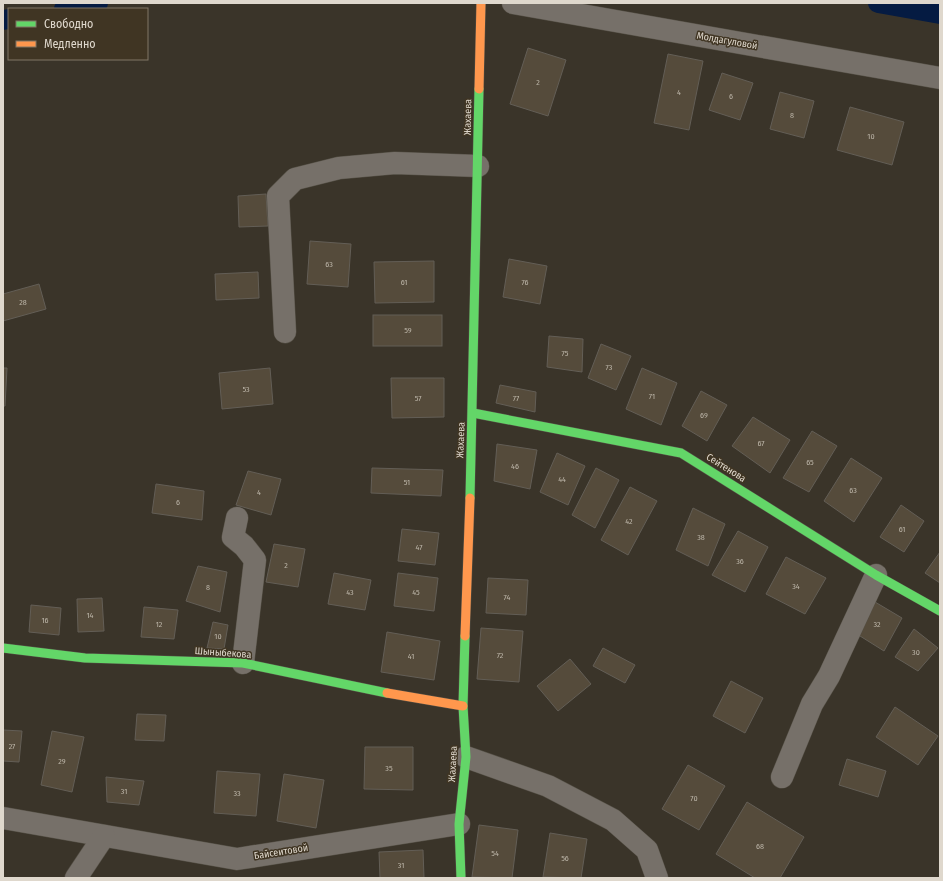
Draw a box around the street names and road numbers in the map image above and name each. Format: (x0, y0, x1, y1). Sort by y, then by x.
street label: Молдагуловой (696, 30, 758, 52)
street label: Жахаева (462, 99, 474, 135)
street label: Жахаева (454, 422, 468, 458)
street label: Сейтенова (704, 451, 748, 485)
street label: Шыныбекова (194, 645, 252, 661)
street label: Жахаева (446, 746, 460, 782)
street label: Байсеитовой (253, 842, 309, 862)

